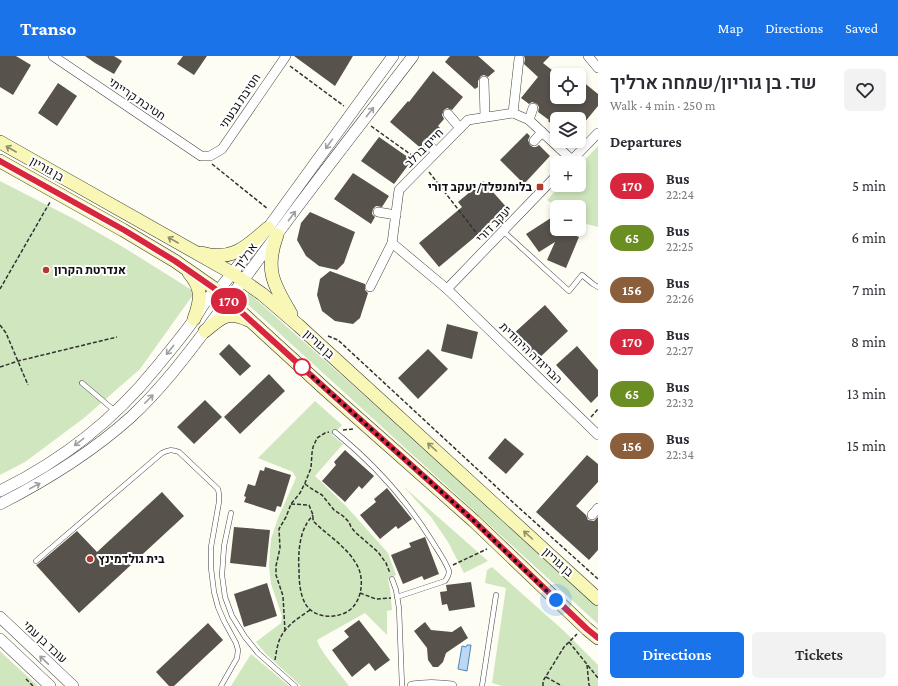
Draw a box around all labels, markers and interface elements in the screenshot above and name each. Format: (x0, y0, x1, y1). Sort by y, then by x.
text: Transo (20, 18, 76, 39)
text: Map (718, 20, 743, 36)
text: Directions (765, 20, 823, 36)
text: Saved (845, 20, 878, 36)
map controls (550, 68, 586, 236)
button: locate (550, 68, 586, 104)
button: heart (844, 69, 886, 111)
street label: חטיבת גבעתי (216, 71, 264, 131)
text: שד. בן גוריון/שמחה ארליך (610, 72, 817, 93)
street label: חטיבת קרייתי (106, 75, 168, 123)
text: Walk · 4 min · 250 m (610, 98, 715, 113)
one-way arrow (365, 107, 374, 118)
button: layers (550, 112, 586, 148)
street label: חיים ברלב (402, 126, 446, 170)
text: Departures (610, 134, 682, 150)
one-way arrow (325, 138, 333, 149)
one-way arrow (5, 144, 17, 152)
street label: בן גוריון (28, 154, 67, 185)
button: + (550, 156, 586, 192)
text: Bus (666, 171, 689, 187)
text: 170 (622, 178, 642, 194)
text: 5 min (852, 178, 886, 194)
place label: בלומנפלד/יעקב דורי (428, 180, 532, 194)
marker: בלומנפלד/יעקב דורי (535, 182, 545, 192)
text: 22:24 (666, 187, 694, 202)
button: − (550, 200, 586, 236)
street label: יעקב דורי (473, 203, 515, 245)
one-way arrow (287, 210, 296, 221)
text: Bus (666, 223, 689, 239)
text: 65 (625, 230, 639, 246)
text: 6 min (852, 230, 886, 246)
one-way arrow (167, 236, 179, 244)
text: 22:25 (666, 239, 694, 254)
street label: ארליך (232, 240, 260, 272)
place label: אנדרטת הקרון (54, 263, 126, 277)
marker: אנדרטת הקרון (41, 265, 51, 275)
text: Bus (666, 275, 689, 291)
text: 156 (622, 282, 642, 298)
text: 7 min (852, 282, 886, 298)
line badge: 170 (206, 288, 252, 314)
text: 22:26 (666, 291, 694, 306)
text: 170 (219, 293, 239, 309)
street label: הבריגדה היהודית (497, 320, 565, 386)
street label: בן גוריון (301, 327, 338, 362)
text: Bus (666, 327, 689, 343)
text: 170 (622, 334, 642, 350)
text: 8 min (851, 334, 886, 350)
text: 22:27 (666, 343, 693, 358)
one-way arrow (166, 344, 175, 355)
unlabelled marker (293, 358, 311, 376)
text: Bus (666, 379, 689, 395)
text: 65 (625, 386, 639, 402)
text: 13 min (847, 386, 886, 402)
one-way arrow (144, 394, 154, 404)
text: 22:32 (666, 395, 694, 410)
text: Bus (666, 431, 689, 447)
one-way arrow (74, 438, 85, 446)
text: 156 (622, 438, 642, 454)
text: 15 min (847, 438, 886, 454)
one-way arrow (427, 442, 437, 452)
text: 22:34 (666, 447, 694, 462)
one-way arrow (28, 482, 40, 489)
one-way arrow (523, 530, 533, 539)
street label: בן גוריון (540, 545, 577, 580)
place label: בית גולדמינץ (98, 552, 165, 566)
marker: בית גולדמינץ (85, 554, 95, 564)
your location (546, 590, 566, 610)
street label: עובד בן עמי (20, 618, 70, 666)
button: Directions (610, 632, 744, 678)
button: Tickets (752, 632, 886, 678)
one-way arrow (39, 655, 49, 664)

